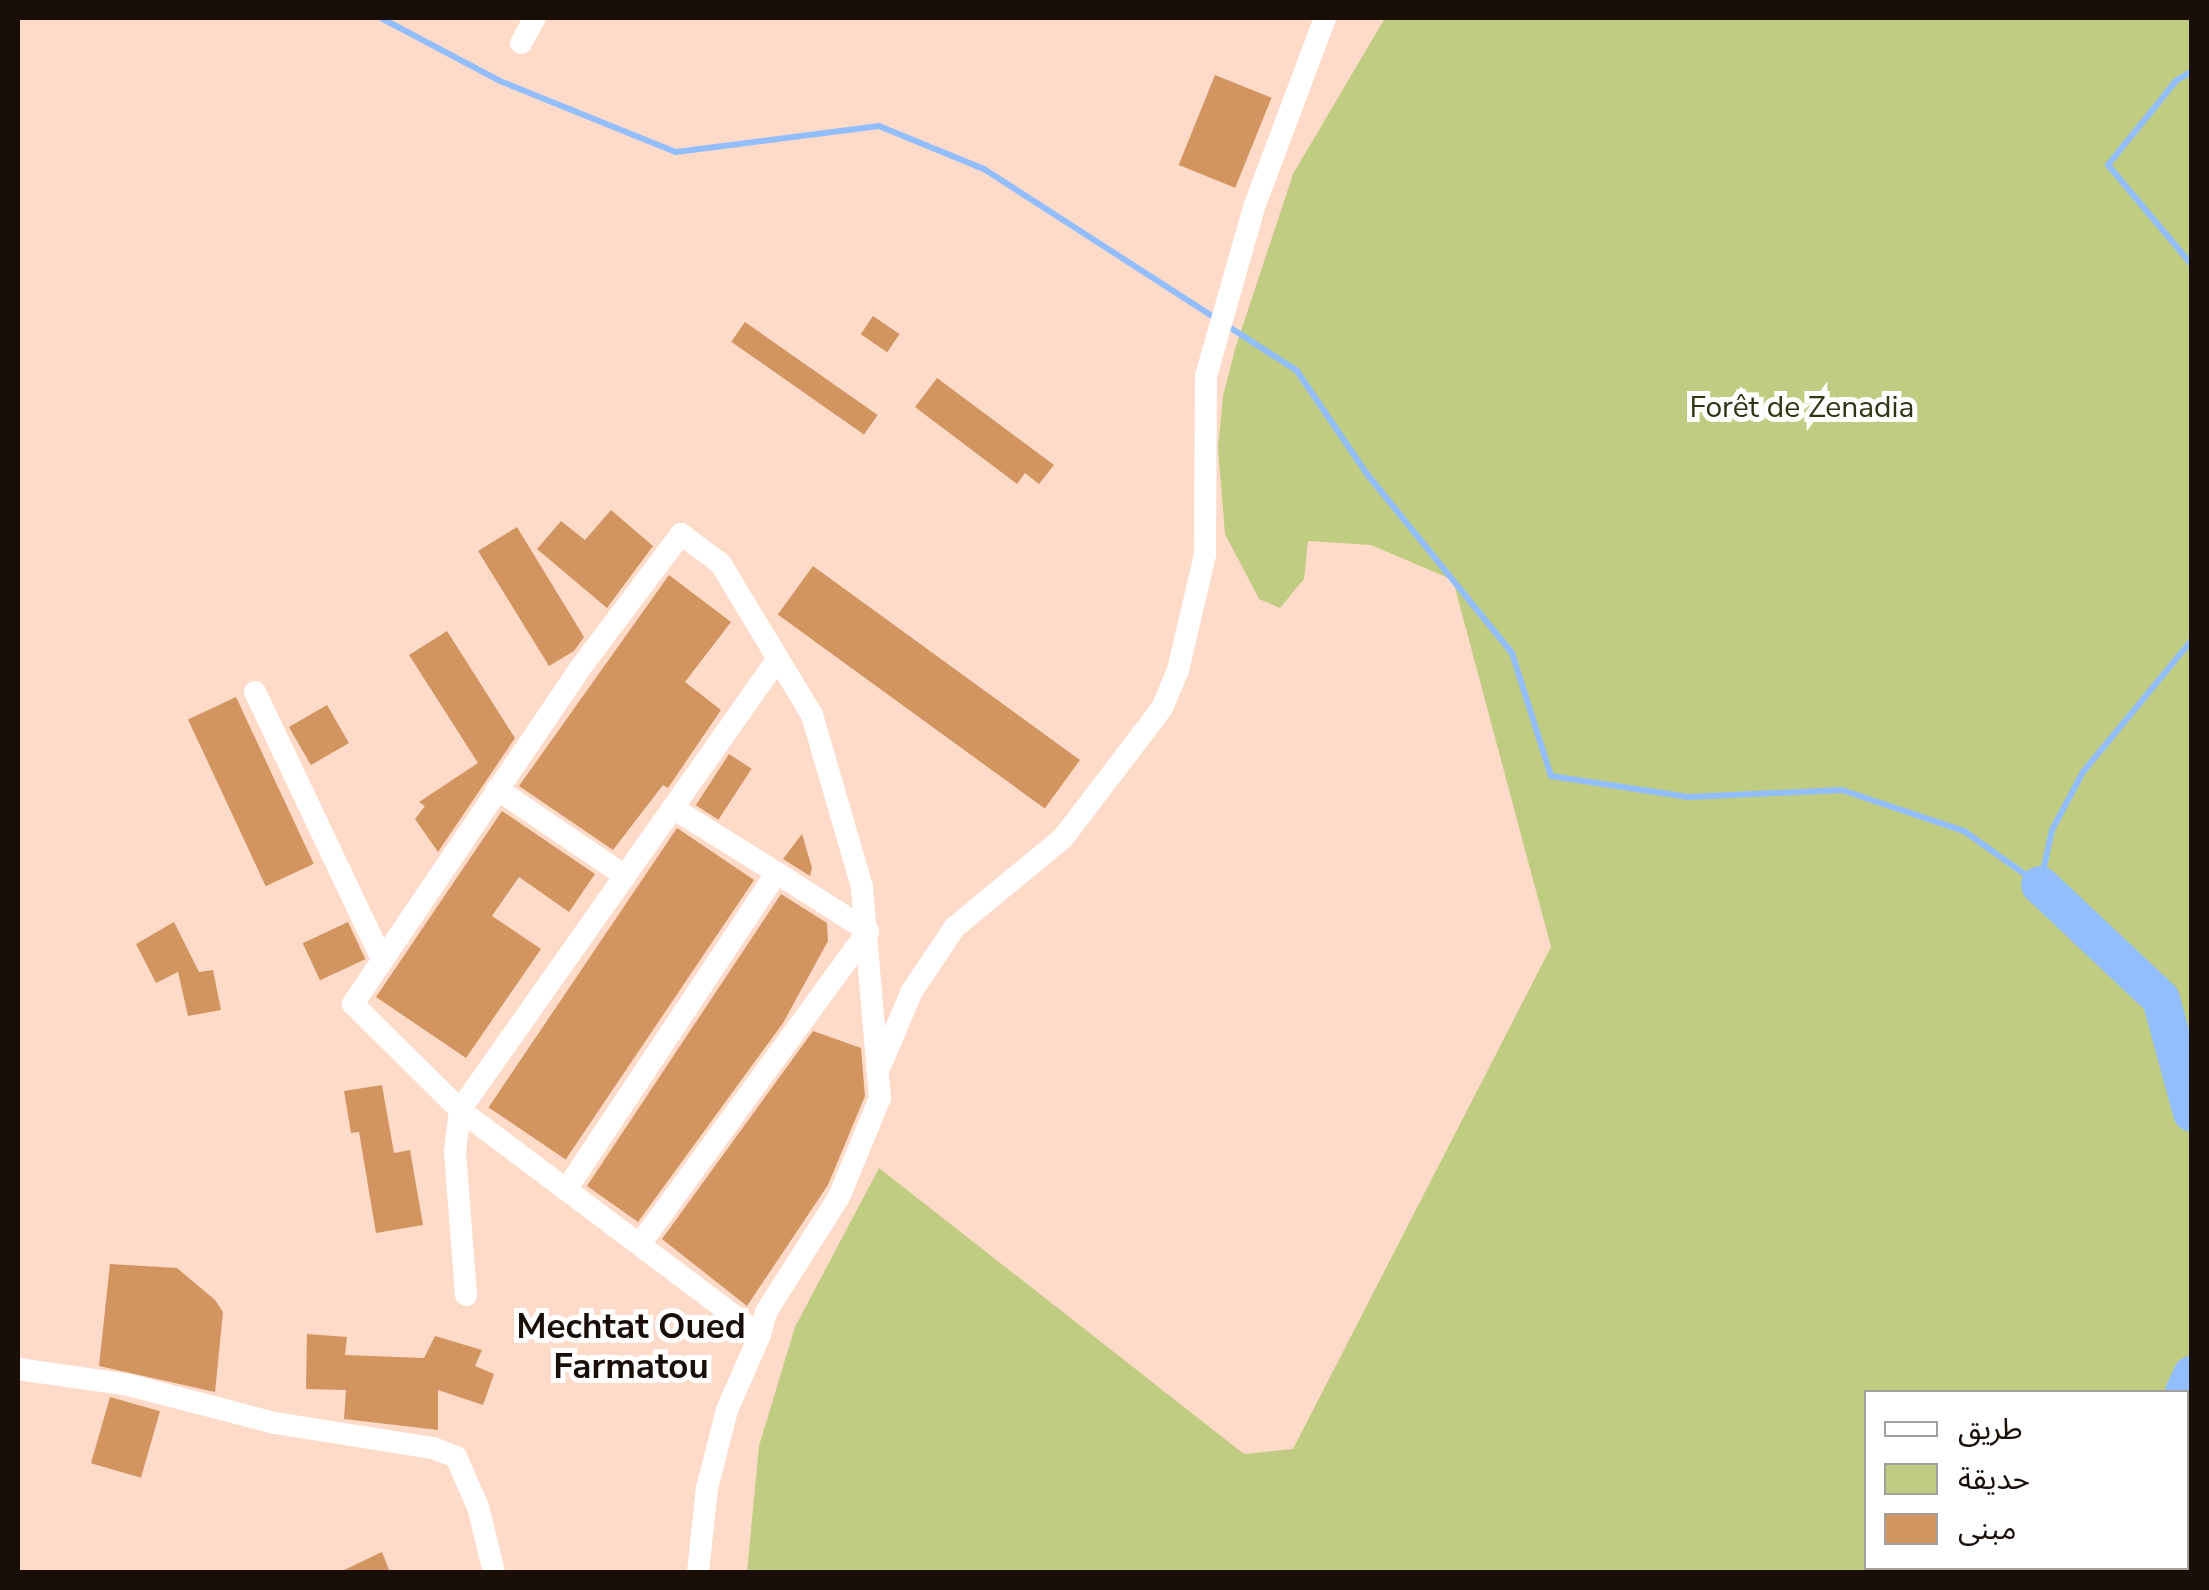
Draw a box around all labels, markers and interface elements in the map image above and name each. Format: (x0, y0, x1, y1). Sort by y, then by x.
park label: Forêt de Zenadia (1690, 390, 1914, 426)
district label: Mechtat Oued Farmatou (516, 1306, 746, 1388)
legend (1864, 1390, 2189, 1570)
text: طريق (1958, 1409, 2023, 1450)
text: حديقة (1958, 1459, 2030, 1500)
text: مبنى (1958, 1509, 2016, 1550)

